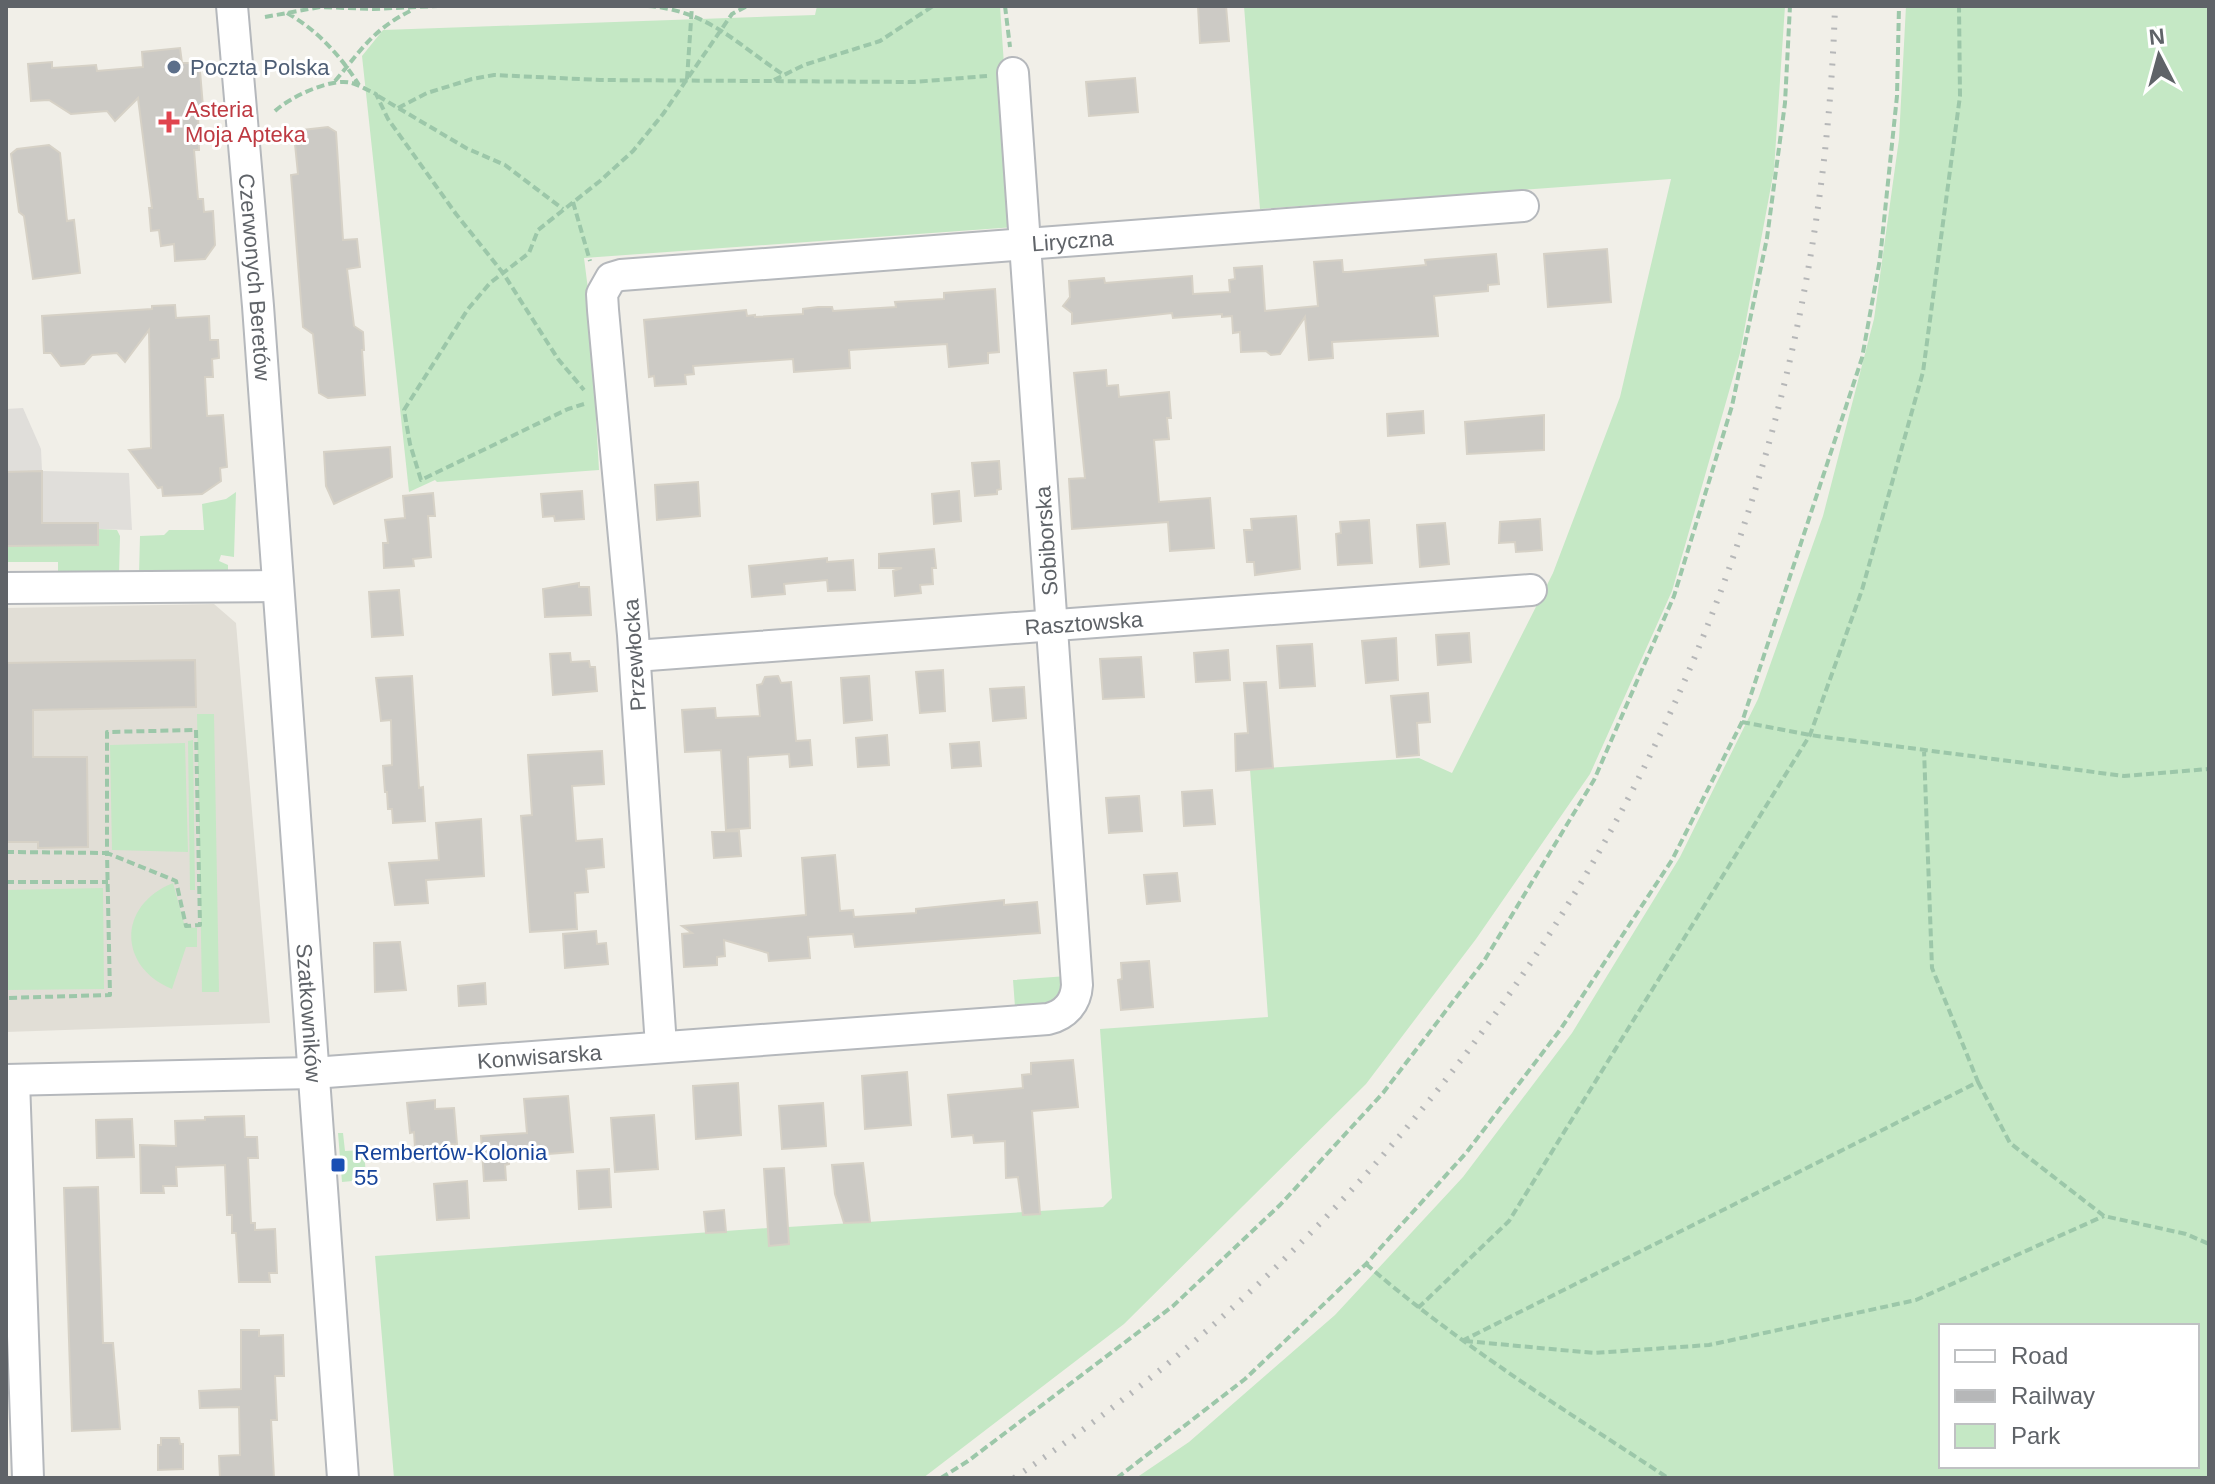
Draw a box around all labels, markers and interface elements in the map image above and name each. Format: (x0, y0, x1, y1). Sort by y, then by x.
north arrow (2119, 16, 2199, 96)
text: N (2148, 23, 2166, 50)
place label: Poczta Polska (190, 55, 330, 80)
marker: Poczta Polska (165, 58, 183, 76)
place label: Asteria Moja Apteka (185, 97, 307, 147)
marker: Asteria Moja Apteka (160, 113, 178, 131)
street label: Czerwonych Beretów (234, 172, 275, 382)
street label: Liryczna (1031, 225, 1115, 257)
street label: Sobiborska (1030, 484, 1063, 597)
street label: Przewłocka (618, 597, 651, 712)
street label: Rasztowska (1024, 607, 1145, 640)
street label: Szatkowników (291, 943, 326, 1084)
street label: Konwisarska (476, 1040, 603, 1074)
place label: Rembertów-Kolonia 55 (354, 1140, 548, 1190)
marker: Rembertów-Kolonia 55 (329, 1156, 347, 1174)
legend (1939, 1324, 2199, 1468)
text: Road (2011, 1342, 2068, 1369)
text: Railway (2011, 1382, 2095, 1409)
text: Park (2011, 1422, 2061, 1449)

